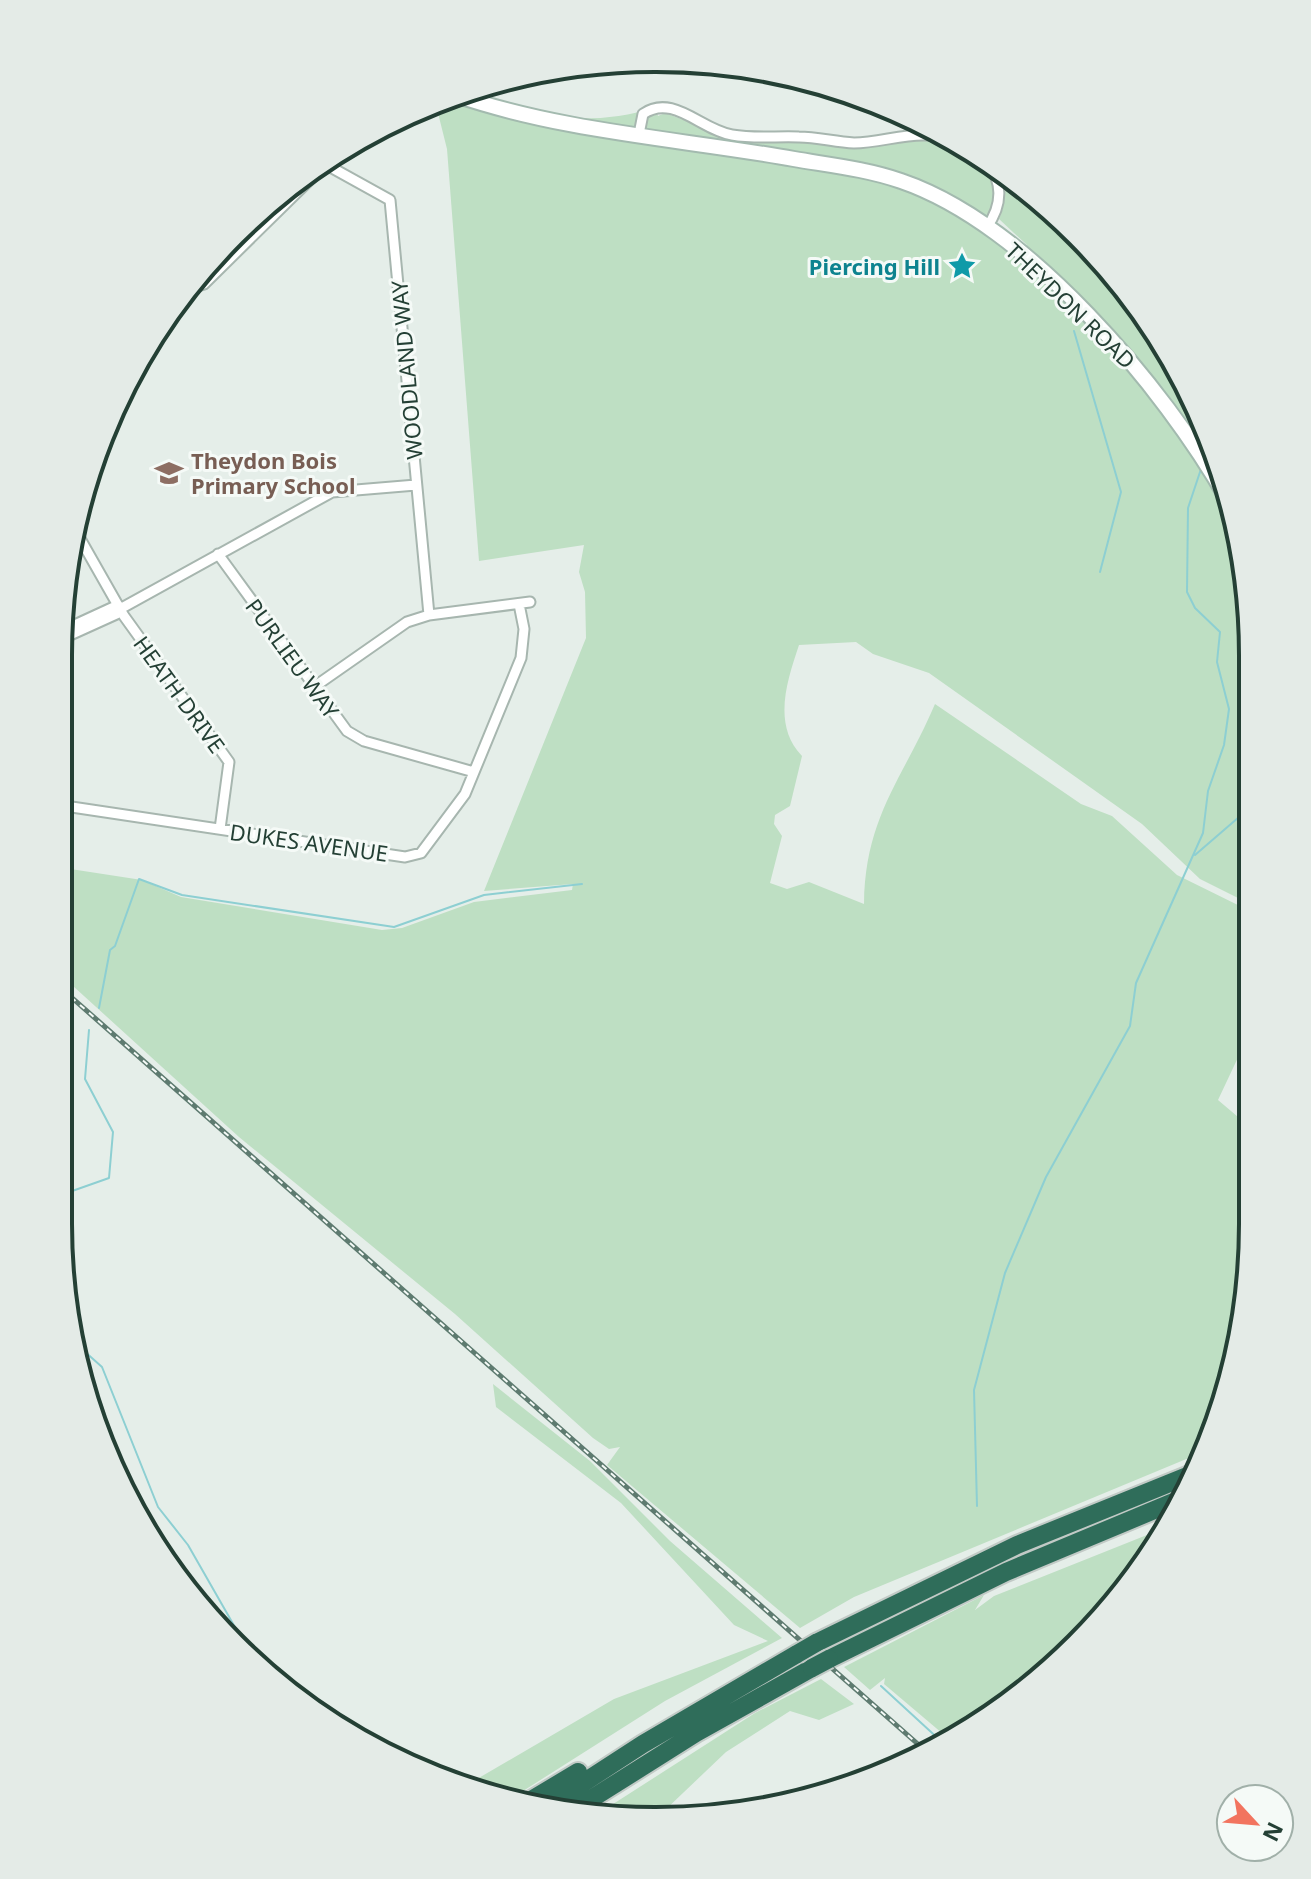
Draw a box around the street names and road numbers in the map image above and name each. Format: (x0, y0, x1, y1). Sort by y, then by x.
street label: THEYDON ROAD (1000, 235, 1142, 375)
street label: WOODLAND WAY (383, 279, 429, 461)
street label: PURLIEU WAY (239, 592, 347, 724)
street label: HEATH DRIVE (127, 629, 233, 759)
street label: DUKES AVENUE (228, 816, 390, 868)

